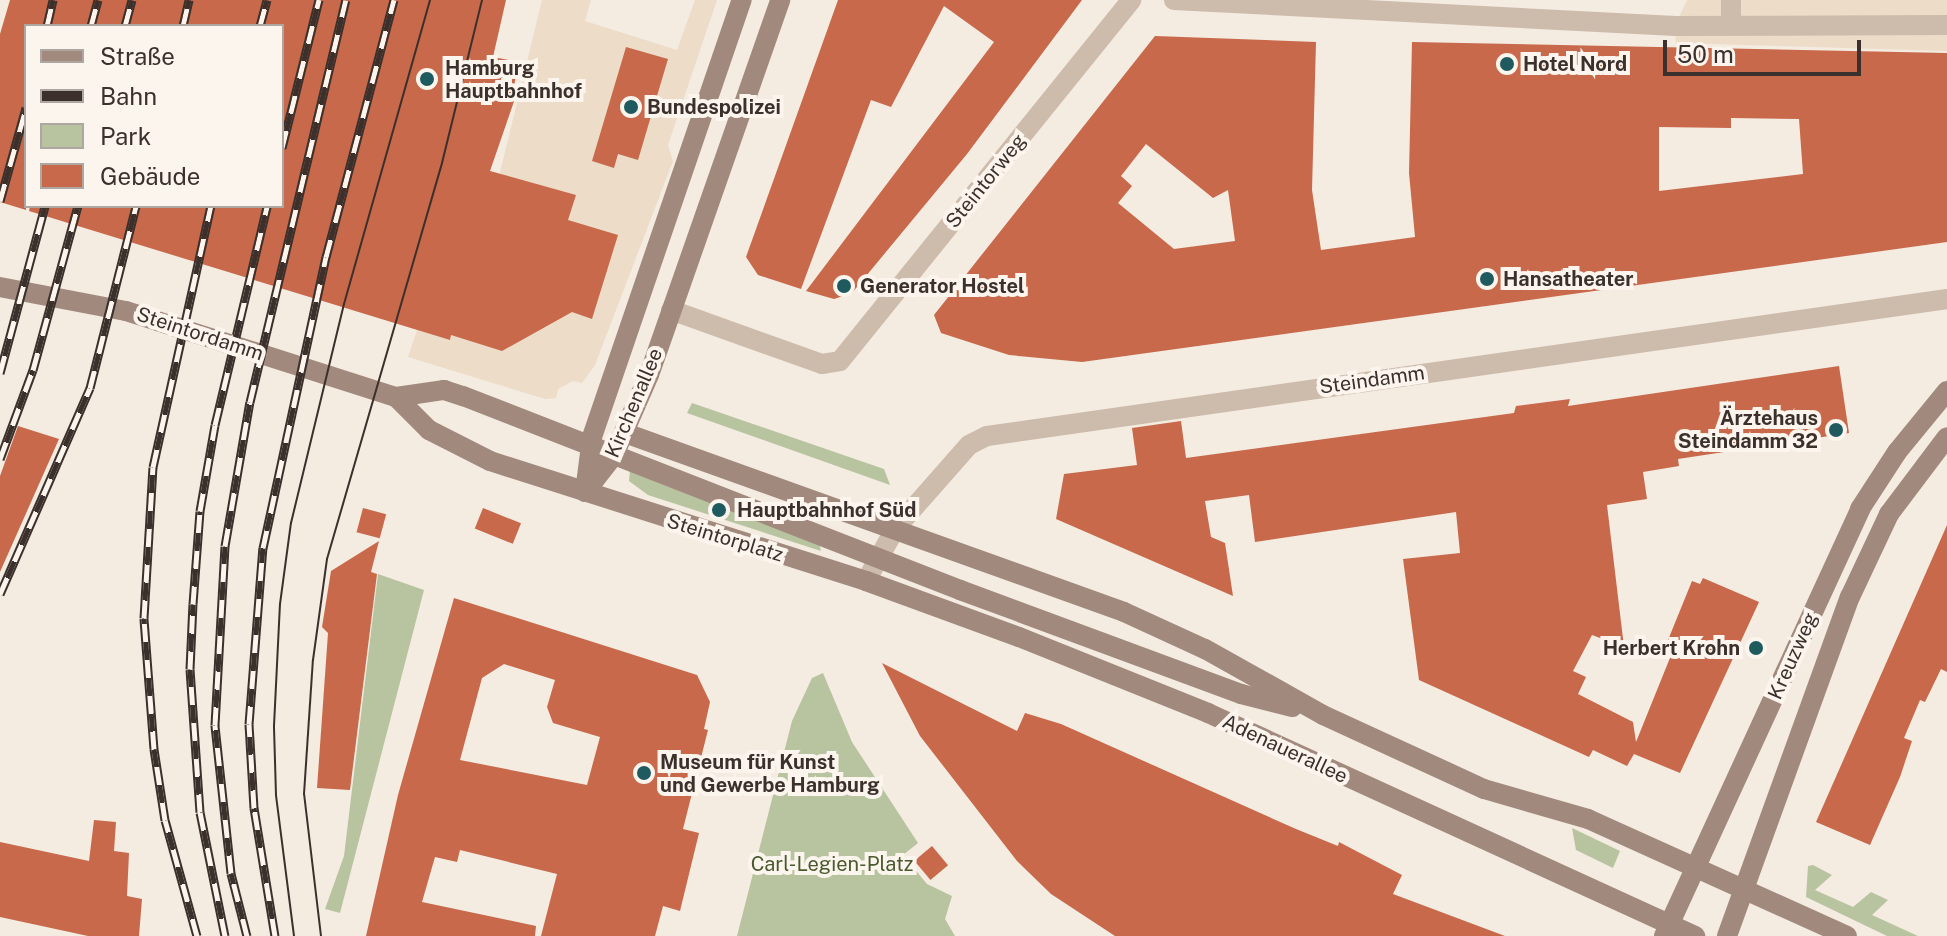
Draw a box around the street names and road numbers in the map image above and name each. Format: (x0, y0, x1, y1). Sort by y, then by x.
street label: Steintorweg (941, 129, 1031, 233)
street label: Steintordamm (133, 302, 267, 366)
street label: Kirchenallee (600, 345, 668, 461)
street label: Steindamm (1318, 361, 1426, 399)
street label: Steintorplatz (664, 509, 786, 567)
street label: Kreuzweg (1763, 609, 1823, 703)
street label: Adenauerallee (1219, 710, 1351, 788)

